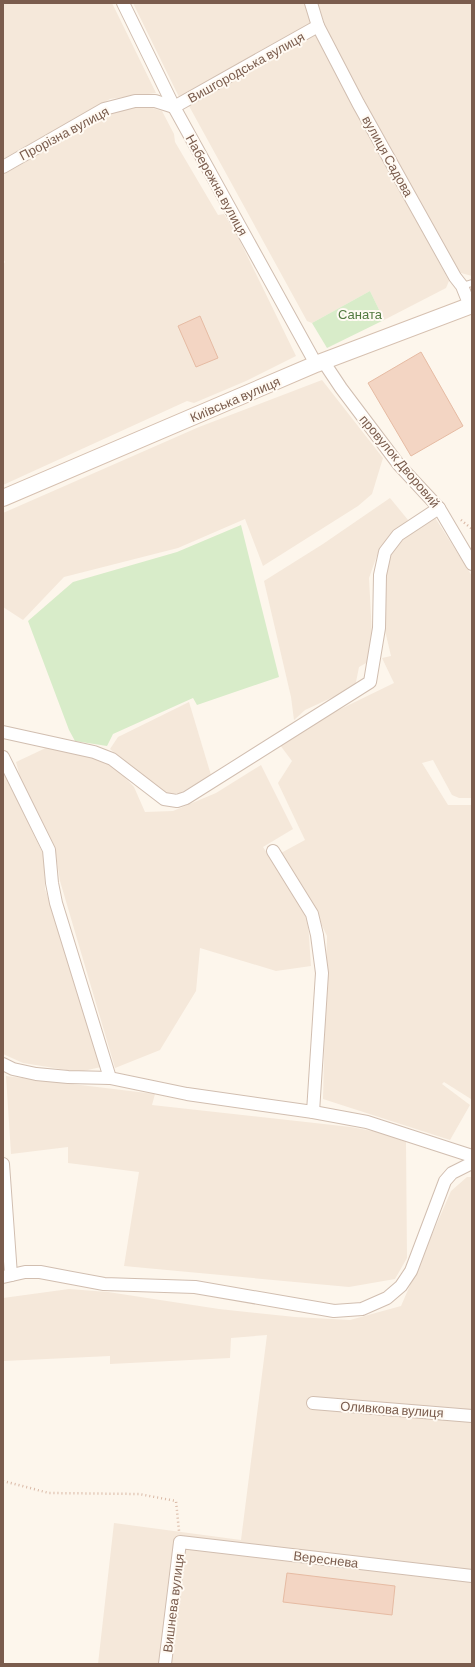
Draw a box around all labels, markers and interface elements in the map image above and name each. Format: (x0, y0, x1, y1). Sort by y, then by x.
street label: Вишгородська вулиця (185, 28, 307, 106)
street label: Прорізна вулиця (17, 103, 111, 163)
street label: вулиця Садова (359, 113, 417, 200)
street label: Набережна вулиця (183, 132, 251, 238)
park label: Саната (338, 306, 383, 322)
street label: Київська вулиця (187, 373, 283, 425)
street label: провулок Дворовий (356, 411, 444, 511)
street label: Оливкова вулиця (340, 1397, 444, 1421)
street label: Вереснева (293, 1547, 360, 1571)
street label: Вишнева вулиця (159, 1553, 187, 1653)

